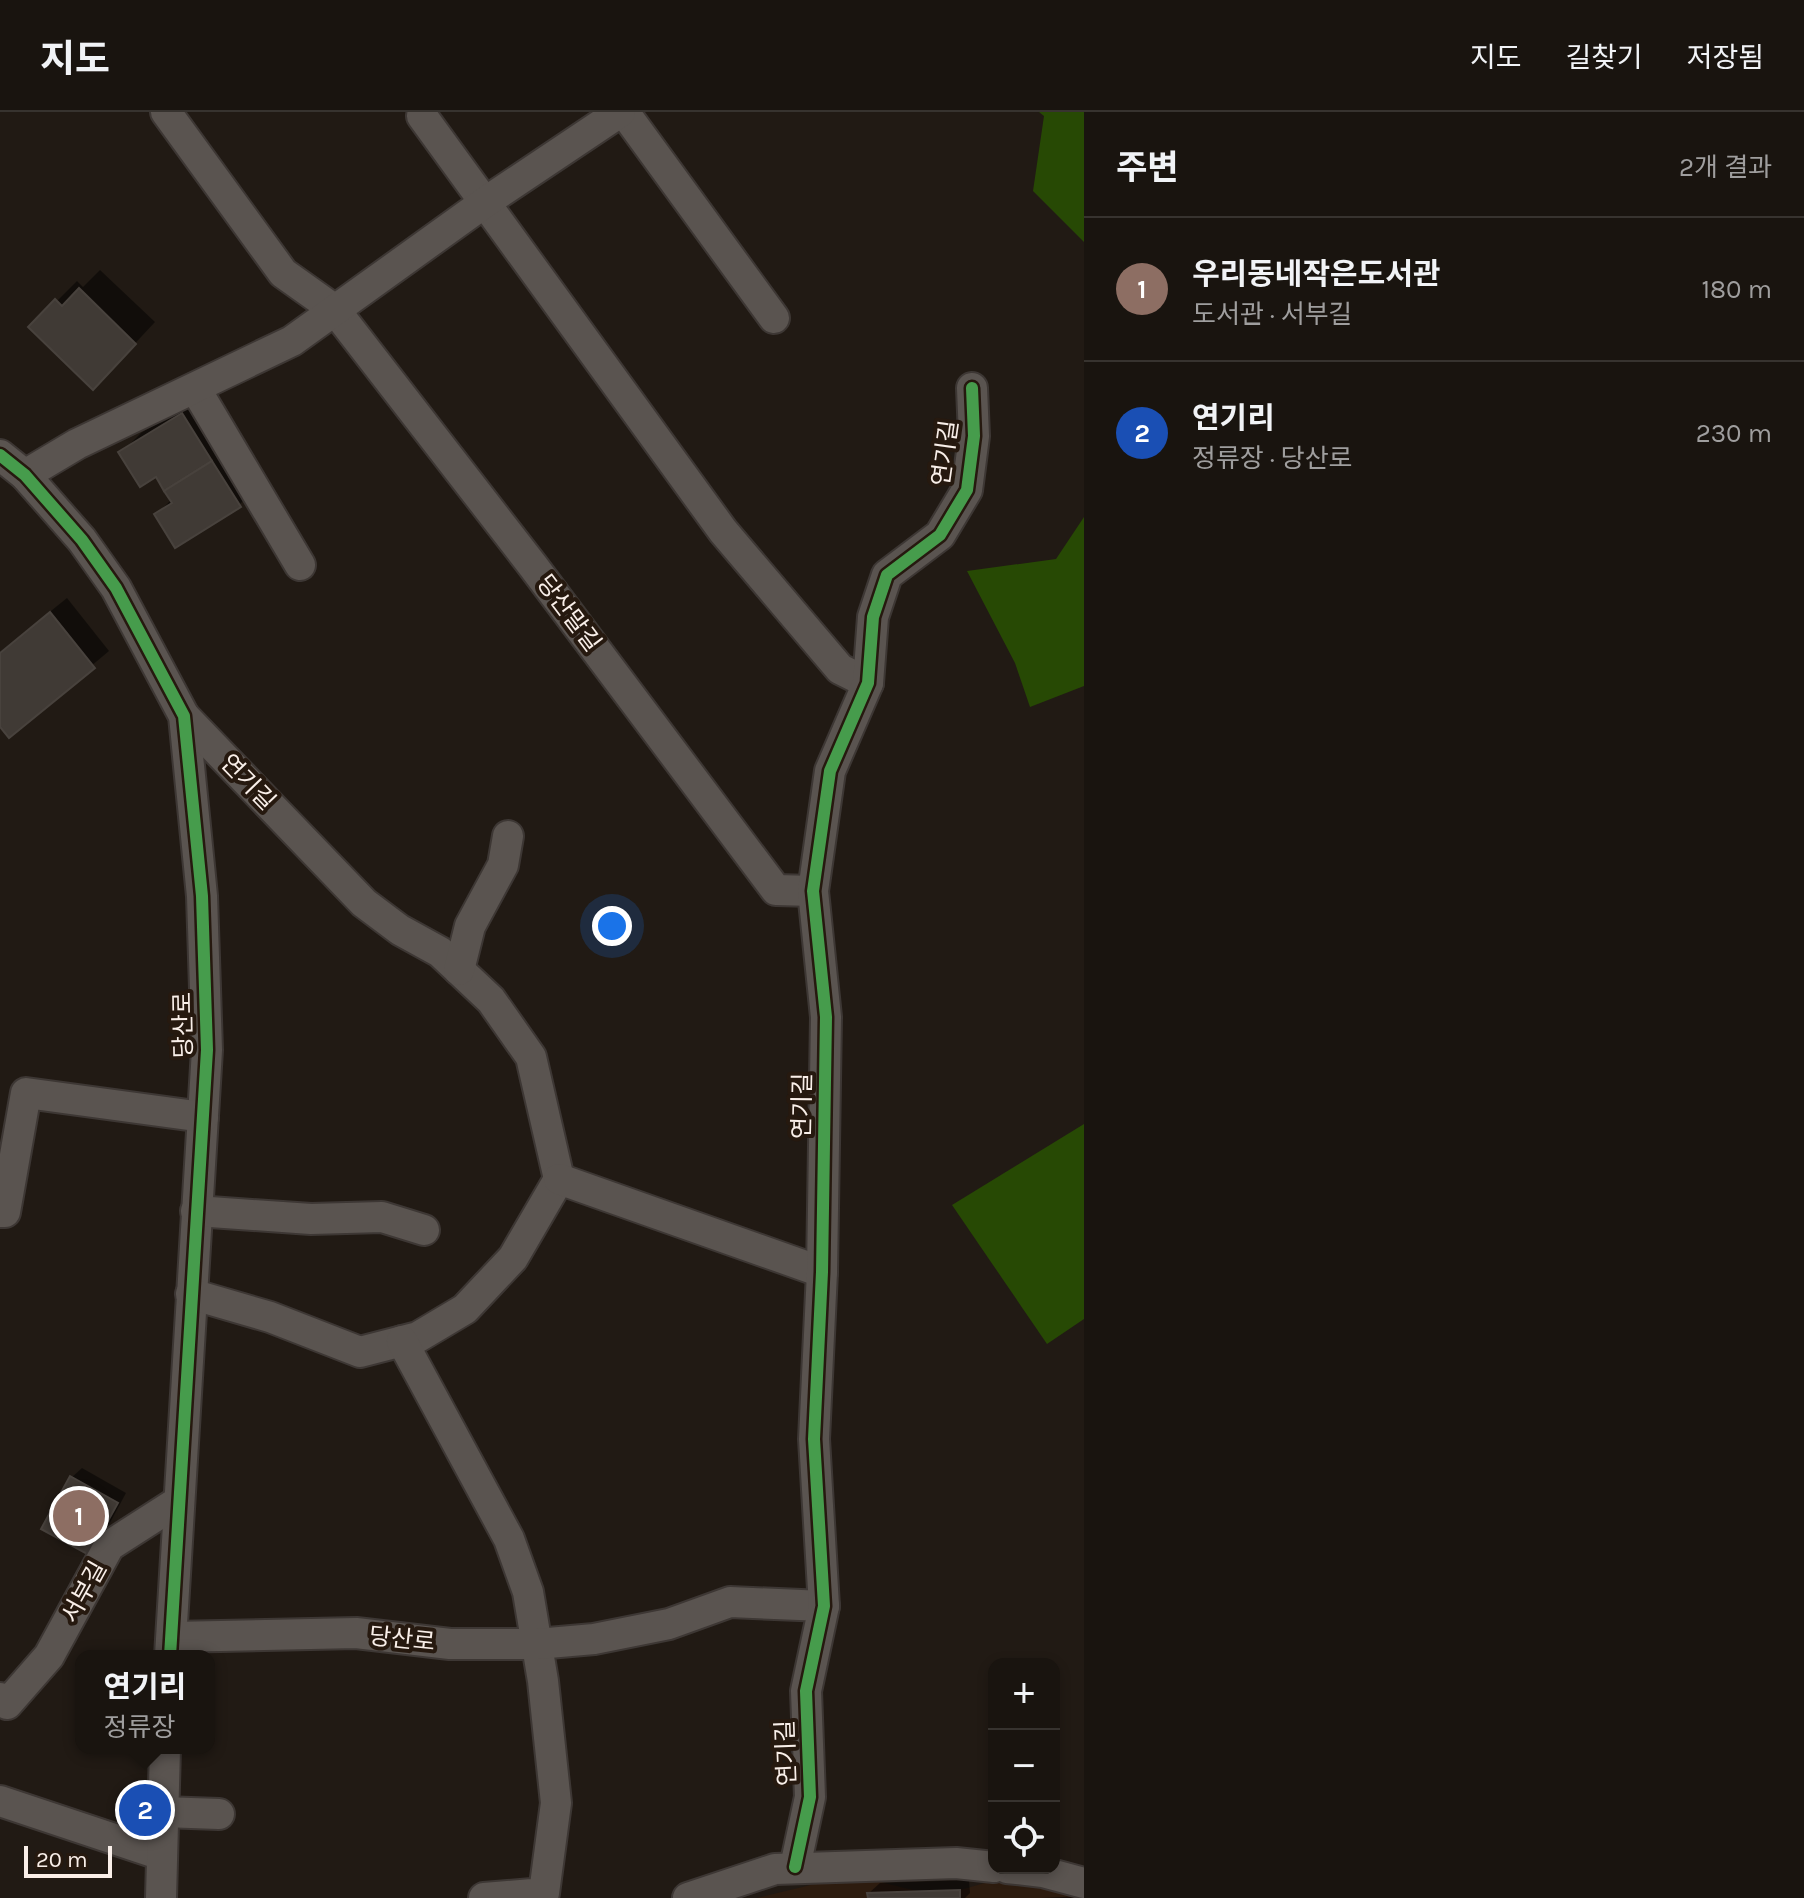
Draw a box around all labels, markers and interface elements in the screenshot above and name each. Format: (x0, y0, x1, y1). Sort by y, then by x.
text: 지도 (40, 37, 110, 82)
text: 지도 (1470, 41, 1521, 74)
text: 길찾기 (1565, 41, 1643, 74)
text: 저장됨 (1687, 41, 1764, 74)
text: 주변 (1116, 148, 1179, 188)
text: 2개 결과 (1679, 152, 1772, 183)
text: 우리동네작은도서관 (1192, 256, 1440, 292)
text: 1 (1137, 274, 1147, 305)
text: 180 m (1702, 274, 1772, 305)
text: 도서관 · 서부길 (1192, 299, 1353, 330)
text: 연기리 (1192, 400, 1275, 436)
street label: 연기길 (927, 418, 963, 488)
text: 2 (1134, 418, 1150, 449)
text: 230 m (1696, 418, 1772, 449)
text: 정류장 · 당산로 (1192, 443, 1353, 474)
street label: 당산말길 (531, 569, 607, 657)
street label: 연기길 (215, 748, 281, 816)
your location (592, 906, 632, 946)
street label: 당산로 (168, 992, 198, 1058)
street label: 연기길 (787, 1073, 817, 1139)
pin: 1 (53, 1486, 105, 1546)
street label: 서부길 (56, 1556, 112, 1628)
street label: 당산로 (368, 1622, 436, 1656)
popup (75, 1650, 215, 1754)
map controls (988, 1658, 1060, 1874)
button: + (988, 1658, 1060, 1730)
text: 연기리 (104, 1669, 186, 1705)
text: 정류장 (104, 1712, 175, 1743)
street label: 연기길 (771, 1719, 801, 1787)
button: − (988, 1730, 1060, 1802)
pin: 2 (119, 1780, 171, 1840)
button: locate (988, 1802, 1060, 1874)
scale bar (24, 1842, 112, 1878)
text: 20 m (36, 1847, 88, 1873)

